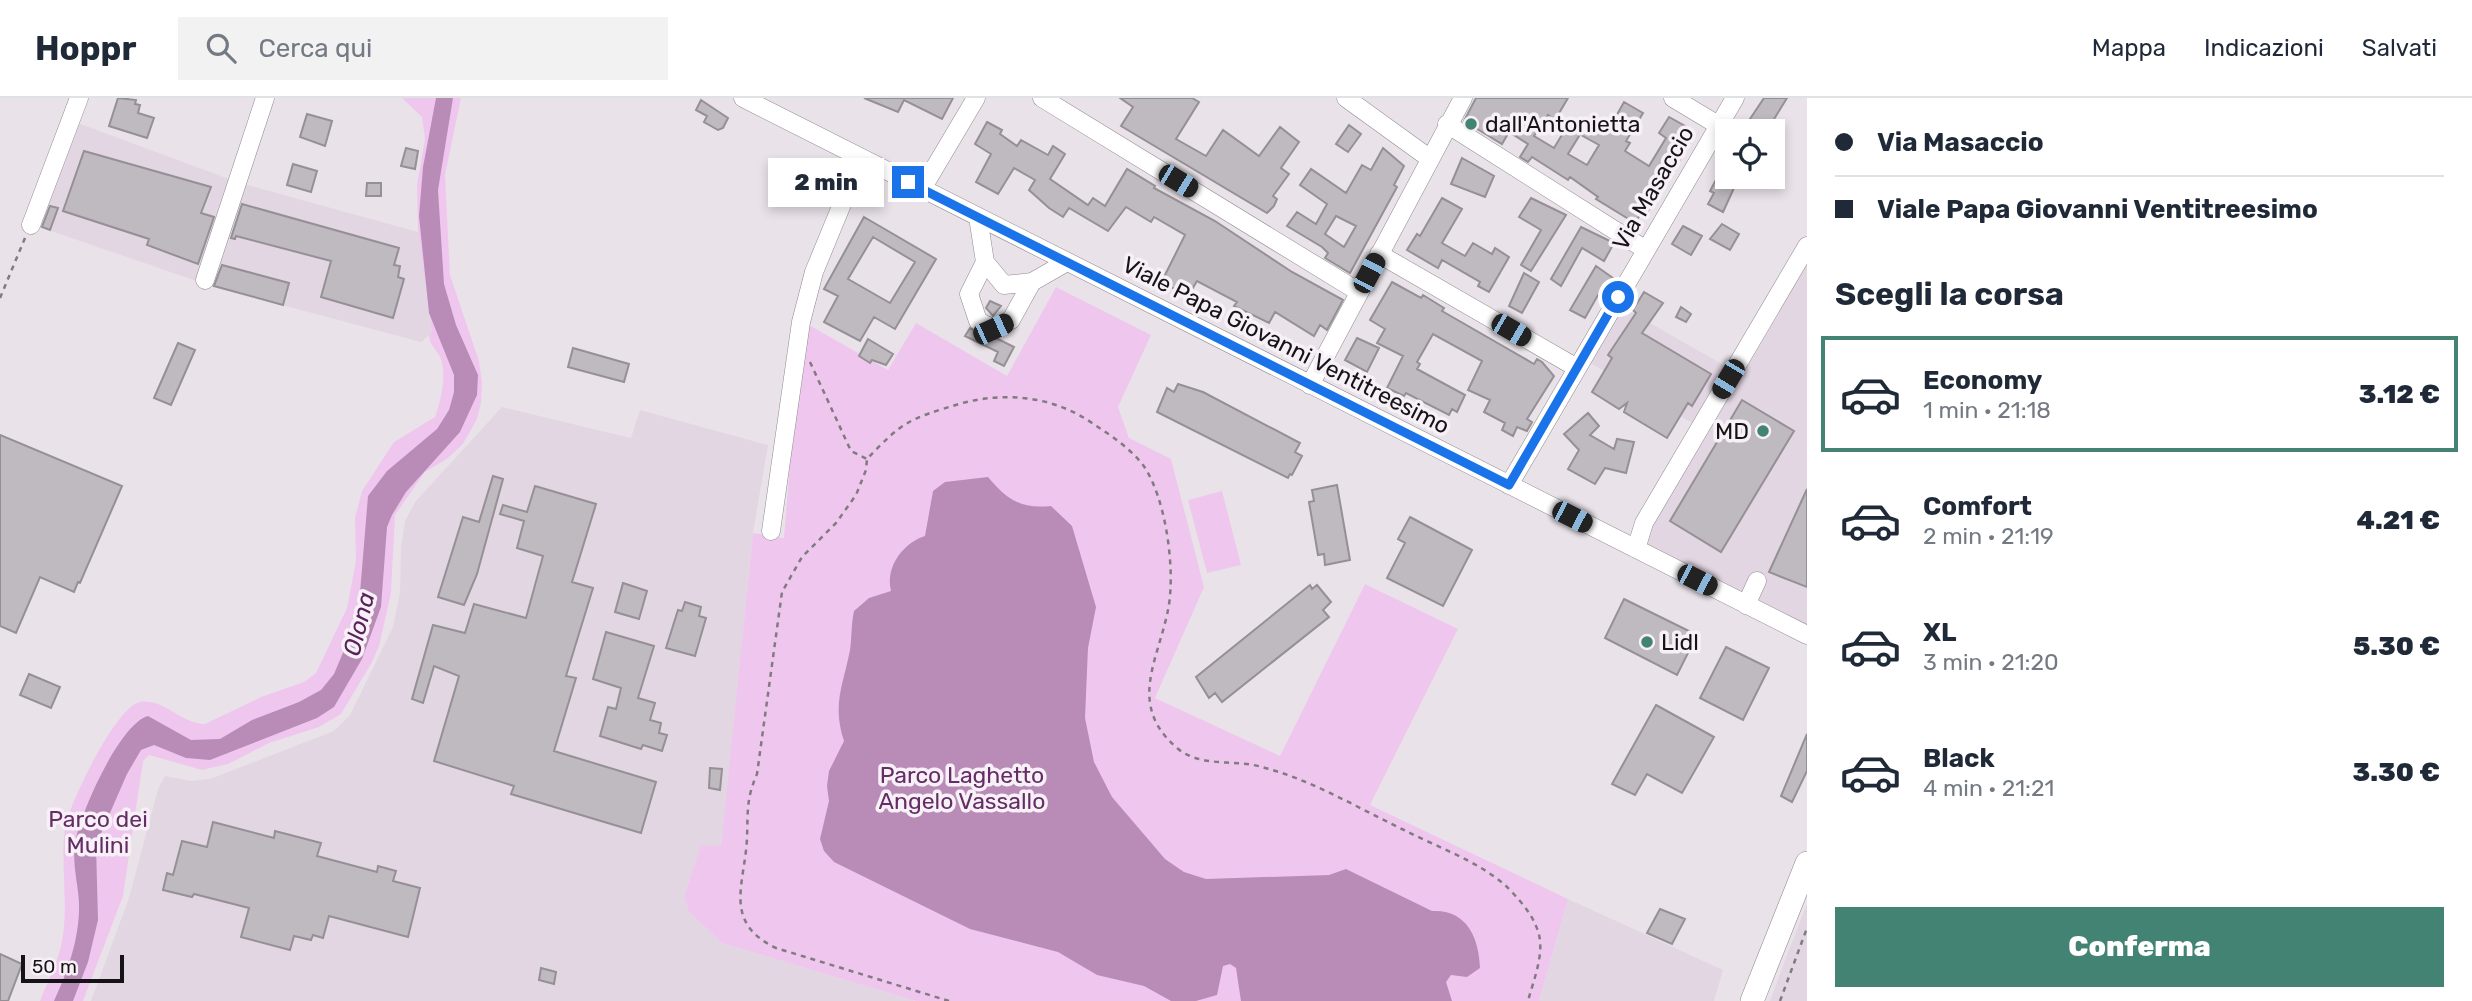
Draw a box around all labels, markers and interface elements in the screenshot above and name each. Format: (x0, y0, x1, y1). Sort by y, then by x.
search box (178, 17, 668, 80)
text: Hoppr (35, 29, 136, 68)
icon: search (202, 29, 240, 67)
text: Cerca qui (258, 33, 372, 64)
text: Mappa (2092, 34, 2166, 62)
text: Indicazioni (2204, 34, 2324, 62)
text: Salvati (2362, 34, 2437, 62)
place label: dall'Antonietta (1485, 110, 1640, 138)
marker: dall'Antonietta (1463, 116, 1479, 132)
map controls (1715, 119, 1785, 189)
button: locate (1715, 119, 1785, 189)
street label: Via Masaccio (1606, 121, 1700, 255)
text: Via Masaccio (1877, 127, 2044, 158)
callout: 2 min (768, 158, 884, 206)
car (1155, 161, 1202, 201)
route end (892, 166, 924, 198)
text: 2 min (794, 168, 858, 196)
text: Viale Papa Giovanni Ventitreesimo (1877, 194, 2318, 225)
street label: Viale Papa Giovanni Ventitreesimo (1118, 250, 1454, 440)
car (1350, 250, 1389, 296)
text: Scegli la corsa (1835, 275, 2064, 313)
route start (1602, 281, 1634, 313)
car (1488, 310, 1535, 350)
car (970, 311, 1017, 347)
car (1709, 356, 1748, 402)
icon: car (1839, 363, 1902, 426)
text: Economy (1923, 365, 2042, 396)
text: 3.12 € (2359, 379, 2440, 410)
text: 1 min · 21:18 (1923, 396, 2051, 424)
place label: MD (1715, 417, 1749, 445)
marker: MD (1755, 423, 1771, 439)
icon: car (1839, 489, 1902, 552)
text: Comfort (1923, 491, 2032, 522)
car (1549, 498, 1596, 536)
text: 4.21 € (2357, 505, 2440, 536)
text: 2 min · 21:19 (1923, 522, 2054, 550)
car (1674, 561, 1721, 599)
water label: Olona (338, 589, 380, 659)
icon: car (1839, 615, 1902, 678)
text: XL (1923, 617, 1956, 648)
place label: Lidl (1661, 628, 1699, 656)
text: 5.30 € (2353, 631, 2440, 662)
marker: Lidl (1639, 634, 1655, 650)
text: 3 min · 21:20 (1923, 648, 2059, 676)
icon: car (1839, 741, 1902, 804)
text: Black (1923, 743, 1995, 774)
text: 3.30 € (2352, 757, 2440, 788)
park label: Parco Laghetto Angelo Vassallo (879, 761, 1045, 815)
text: 4 min · 21:21 (1923, 774, 2054, 802)
park label: Parco dei Mulini (48, 805, 148, 859)
button: Conferma (1835, 907, 2444, 987)
scale bar (21, 952, 124, 984)
text: 50 m (32, 955, 77, 978)

